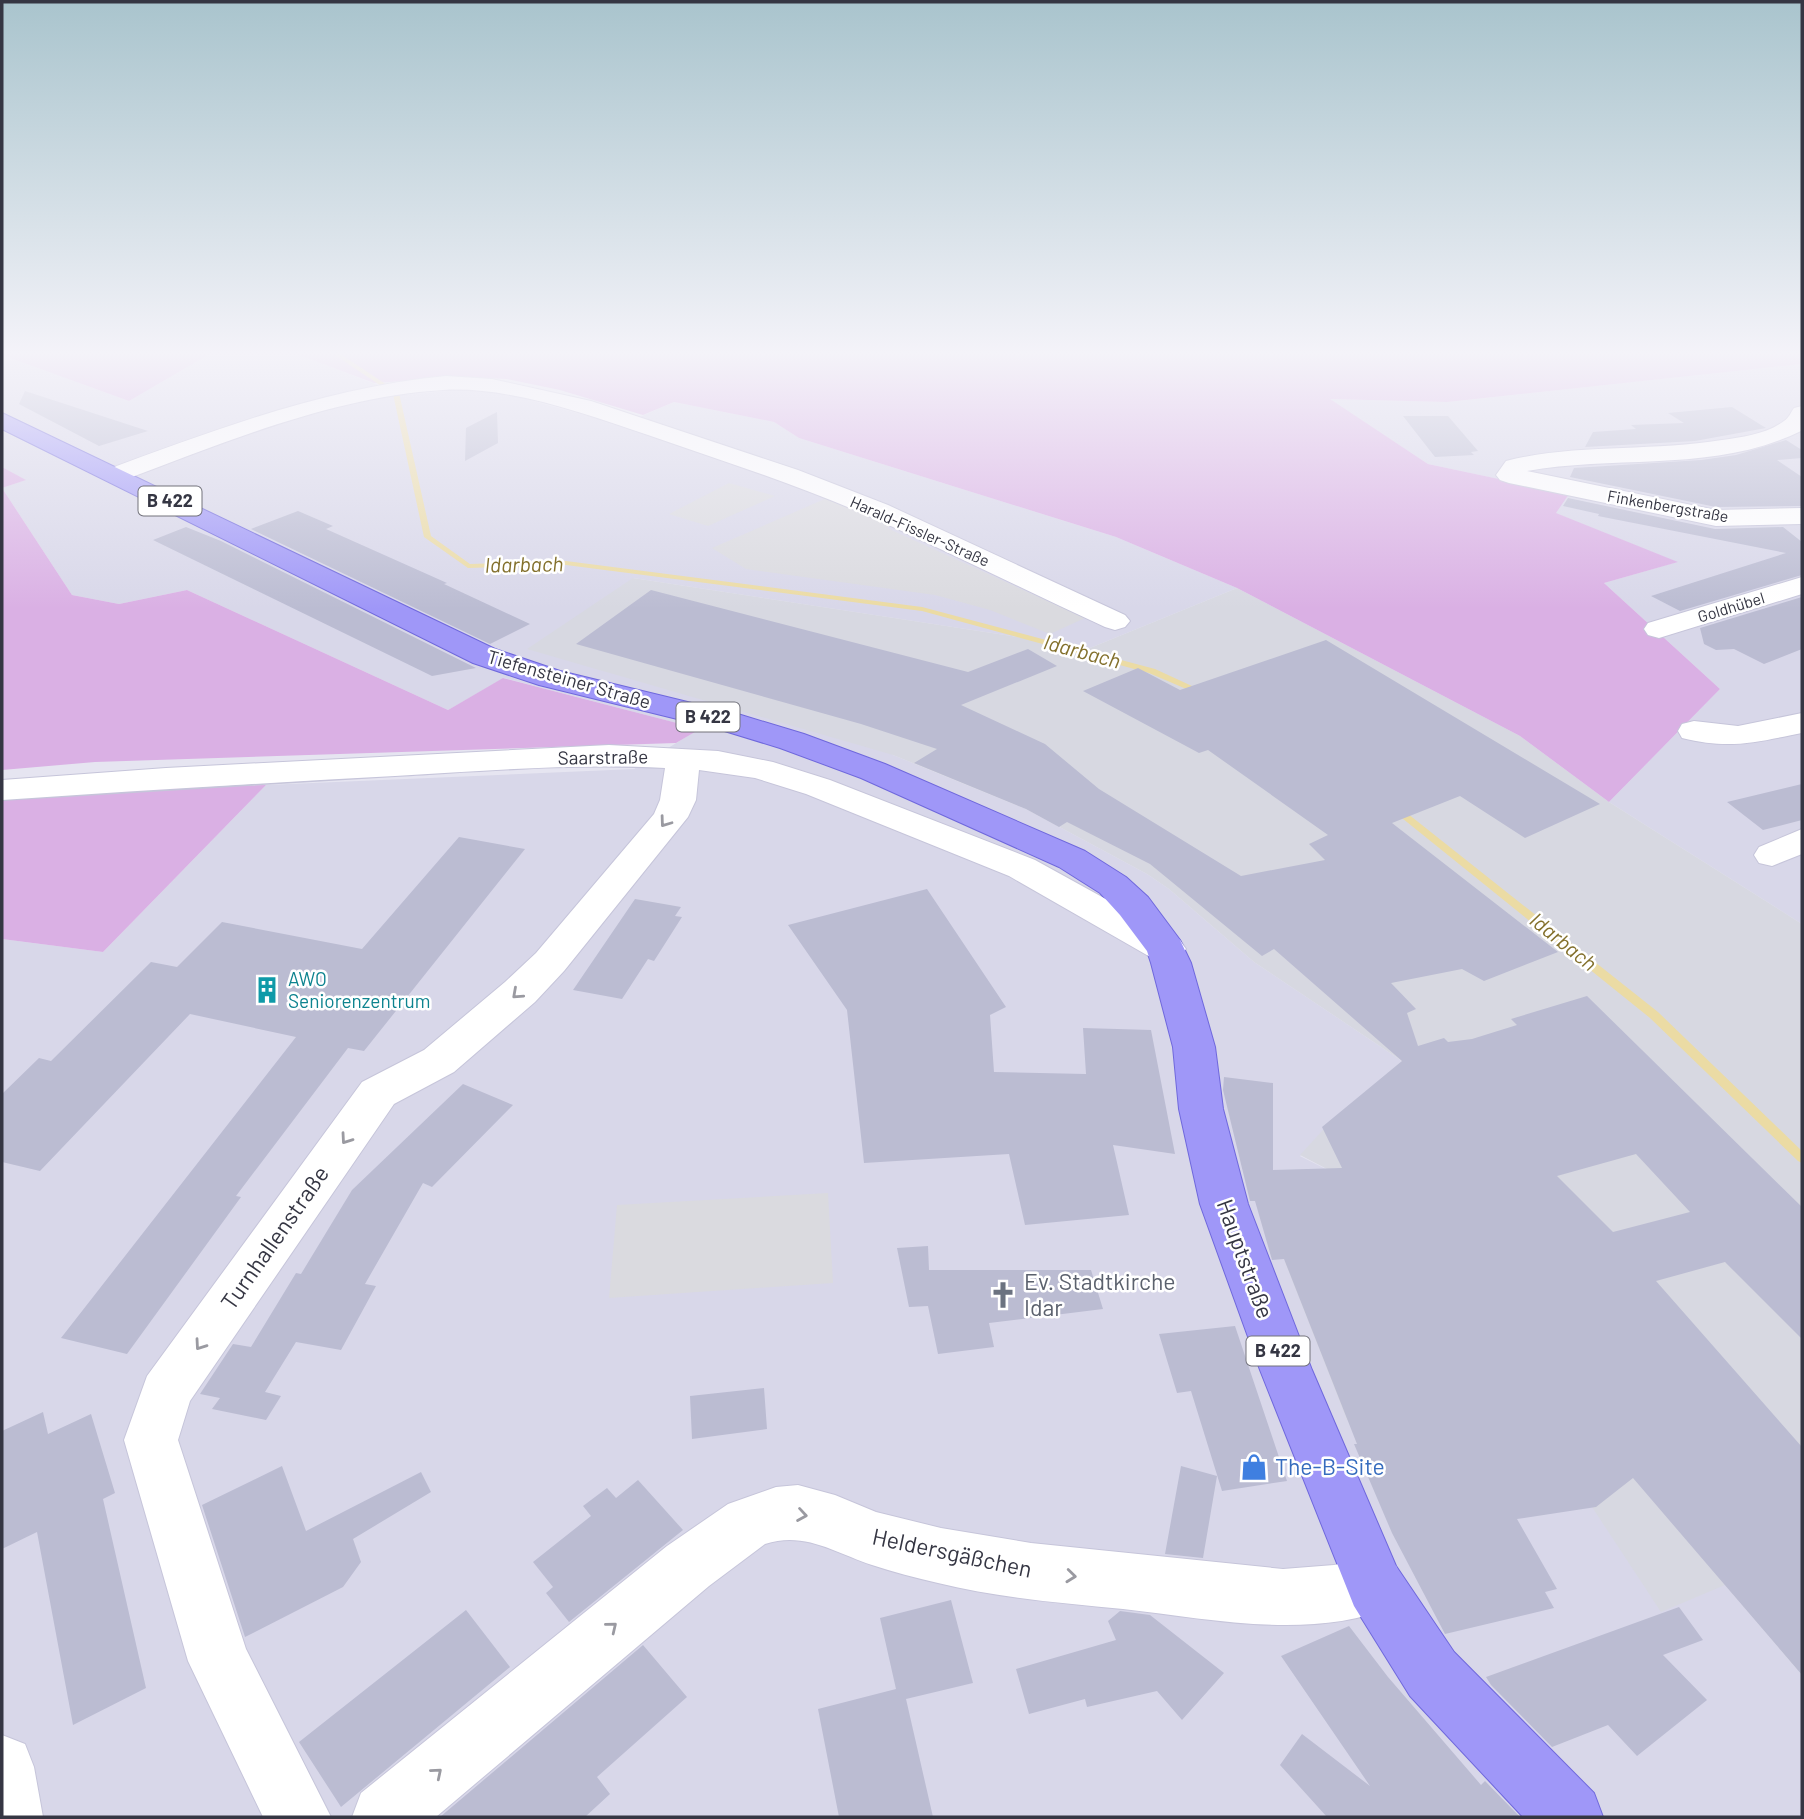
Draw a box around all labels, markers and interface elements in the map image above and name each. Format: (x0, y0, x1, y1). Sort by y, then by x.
street label: Finkenbergstraße (1606, 485, 1730, 526)
road number: B 422 (138, 486, 202, 516)
street label: Harald-Fissler-Straße (848, 491, 993, 570)
water label: Idarbach (484, 550, 564, 577)
street label: Goldhübel (1695, 587, 1767, 626)
water label: Idarbach (1041, 628, 1124, 673)
street label: Tiefensteiner Straße (485, 644, 653, 713)
road number: B 422 (676, 702, 740, 732)
street label: Saarstraße (557, 744, 649, 769)
one-way arrow (661, 814, 674, 827)
water label: Idarbach (1526, 906, 1602, 975)
place label: AWO Seniorenzentrum (288, 967, 430, 1012)
building icon: AWO Seniorenzentrum (252, 975, 282, 1005)
one-way arrow (512, 986, 525, 999)
one-way arrow (342, 1131, 354, 1144)
street label: Turnhallenstraße (214, 1160, 334, 1315)
street label: Hauptstraße (1211, 1195, 1280, 1322)
place label: Ev. Stadtkirche Idar (1024, 1267, 1175, 1321)
church icon: Ev. Stadtkirche Idar (988, 1280, 1018, 1310)
road number: B 422 (1246, 1336, 1310, 1366)
one-way arrow (196, 1337, 208, 1350)
shop icon: The-B-Site (1239, 1452, 1269, 1482)
place label: The-B-Site (1275, 1452, 1385, 1480)
one-way arrow (796, 1507, 808, 1522)
street label: Heldersgäßchen (870, 1521, 1035, 1583)
one-way arrow (1065, 1568, 1077, 1583)
one-way arrow (605, 1623, 617, 1636)
one-way arrow (429, 1769, 442, 1781)

